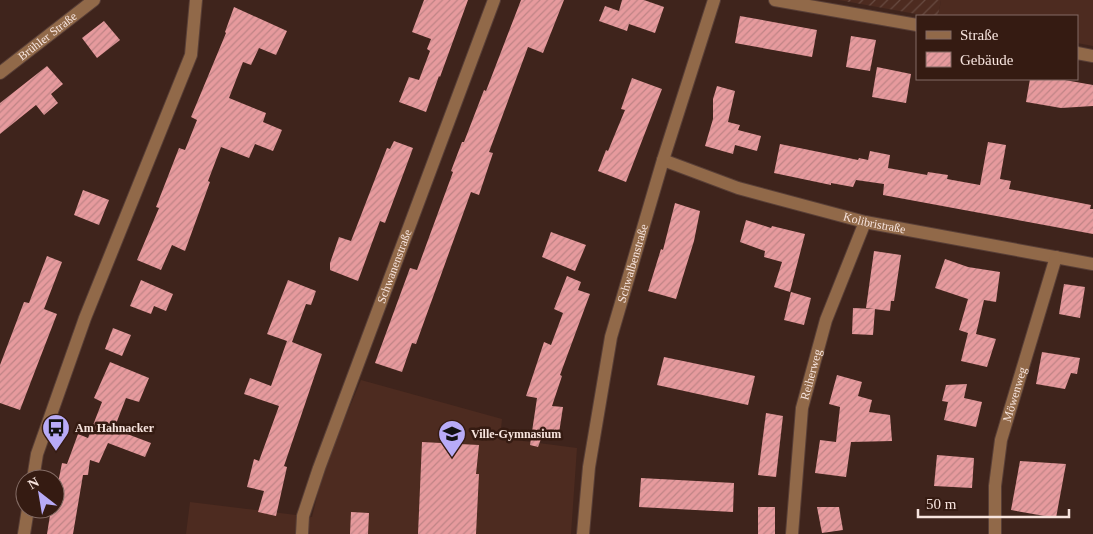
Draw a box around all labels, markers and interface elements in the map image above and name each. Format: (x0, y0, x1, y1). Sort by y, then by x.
street label: Brühler Straße (15, 9, 79, 63)
legend (916, 15, 1078, 80)
text: Straße (960, 27, 999, 43)
text: Gebäude (960, 52, 1014, 68)
street label: Kolibristraße (842, 209, 907, 236)
street label: Schwalbenstraße (614, 222, 651, 304)
street label: Schwanenstraße (374, 227, 415, 305)
street label: Reiherweg (798, 348, 825, 402)
street label: Möwenweg (1000, 365, 1030, 424)
bus stop icon: Am Hahnacker (41, 413, 71, 452)
school or university icon: Ville-Gymnasium (437, 419, 467, 458)
place label: Am Hahnacker (75, 421, 155, 435)
place label: Ville-Gymnasium (471, 427, 561, 441)
north arrow (15, 469, 65, 519)
text: N (25, 474, 42, 492)
scale bar (918, 486, 1069, 518)
text: 50 m (926, 496, 957, 512)

